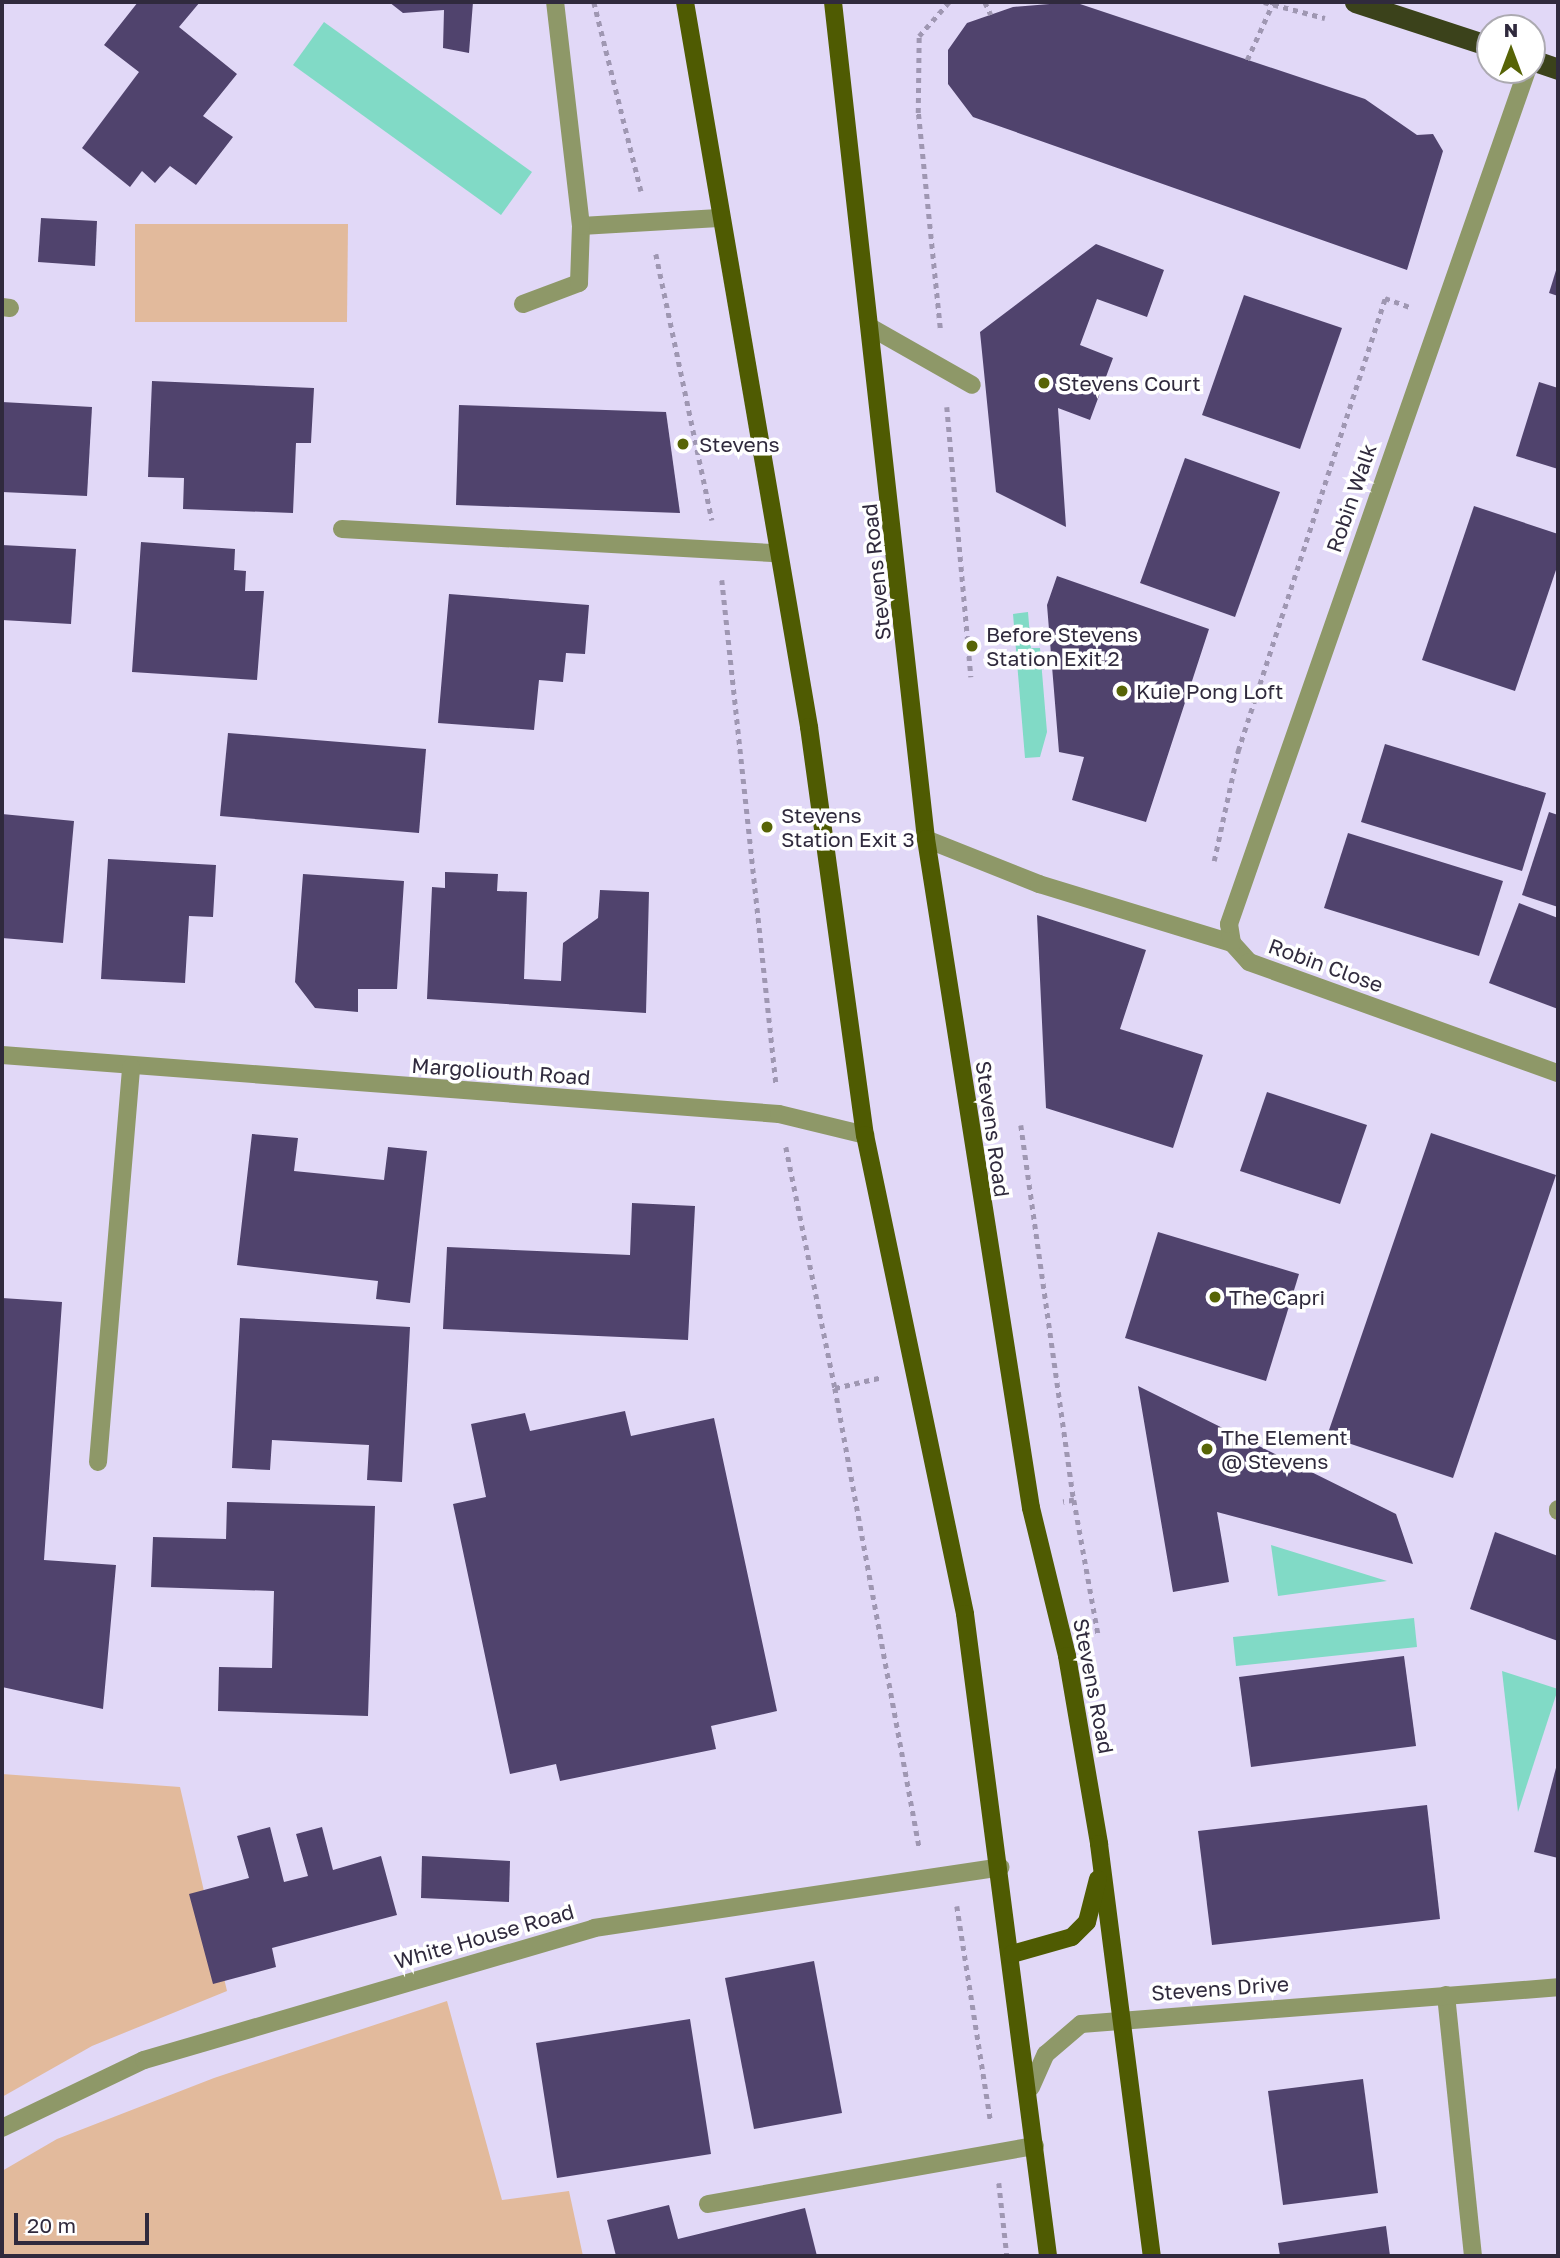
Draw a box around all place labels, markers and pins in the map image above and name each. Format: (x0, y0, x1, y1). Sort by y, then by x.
place label: Stevens Court (1058, 370, 1201, 396)
marker: Stevens Court (1036, 375, 1052, 391)
place label: Stevens (699, 431, 780, 457)
marker: Stevens (673, 434, 693, 454)
place label: Before Stevens Station Exit 2 (986, 621, 1138, 671)
marker: Before Stevens Station Exit 2 (964, 638, 980, 654)
place label: Kuie Pong Loft (1136, 678, 1283, 704)
marker: Kuie Pong Loft (1114, 683, 1130, 699)
place label: Stevens Station Exit 3 (781, 802, 915, 852)
marker: Stevens Station Exit 3 (759, 819, 775, 835)
place label: The Capri (1229, 1284, 1325, 1310)
marker: The Capri (1207, 1289, 1223, 1305)
place label: The Element @ Stevens (1221, 1424, 1348, 1474)
marker: The Element @ Stevens (1199, 1441, 1215, 1457)

